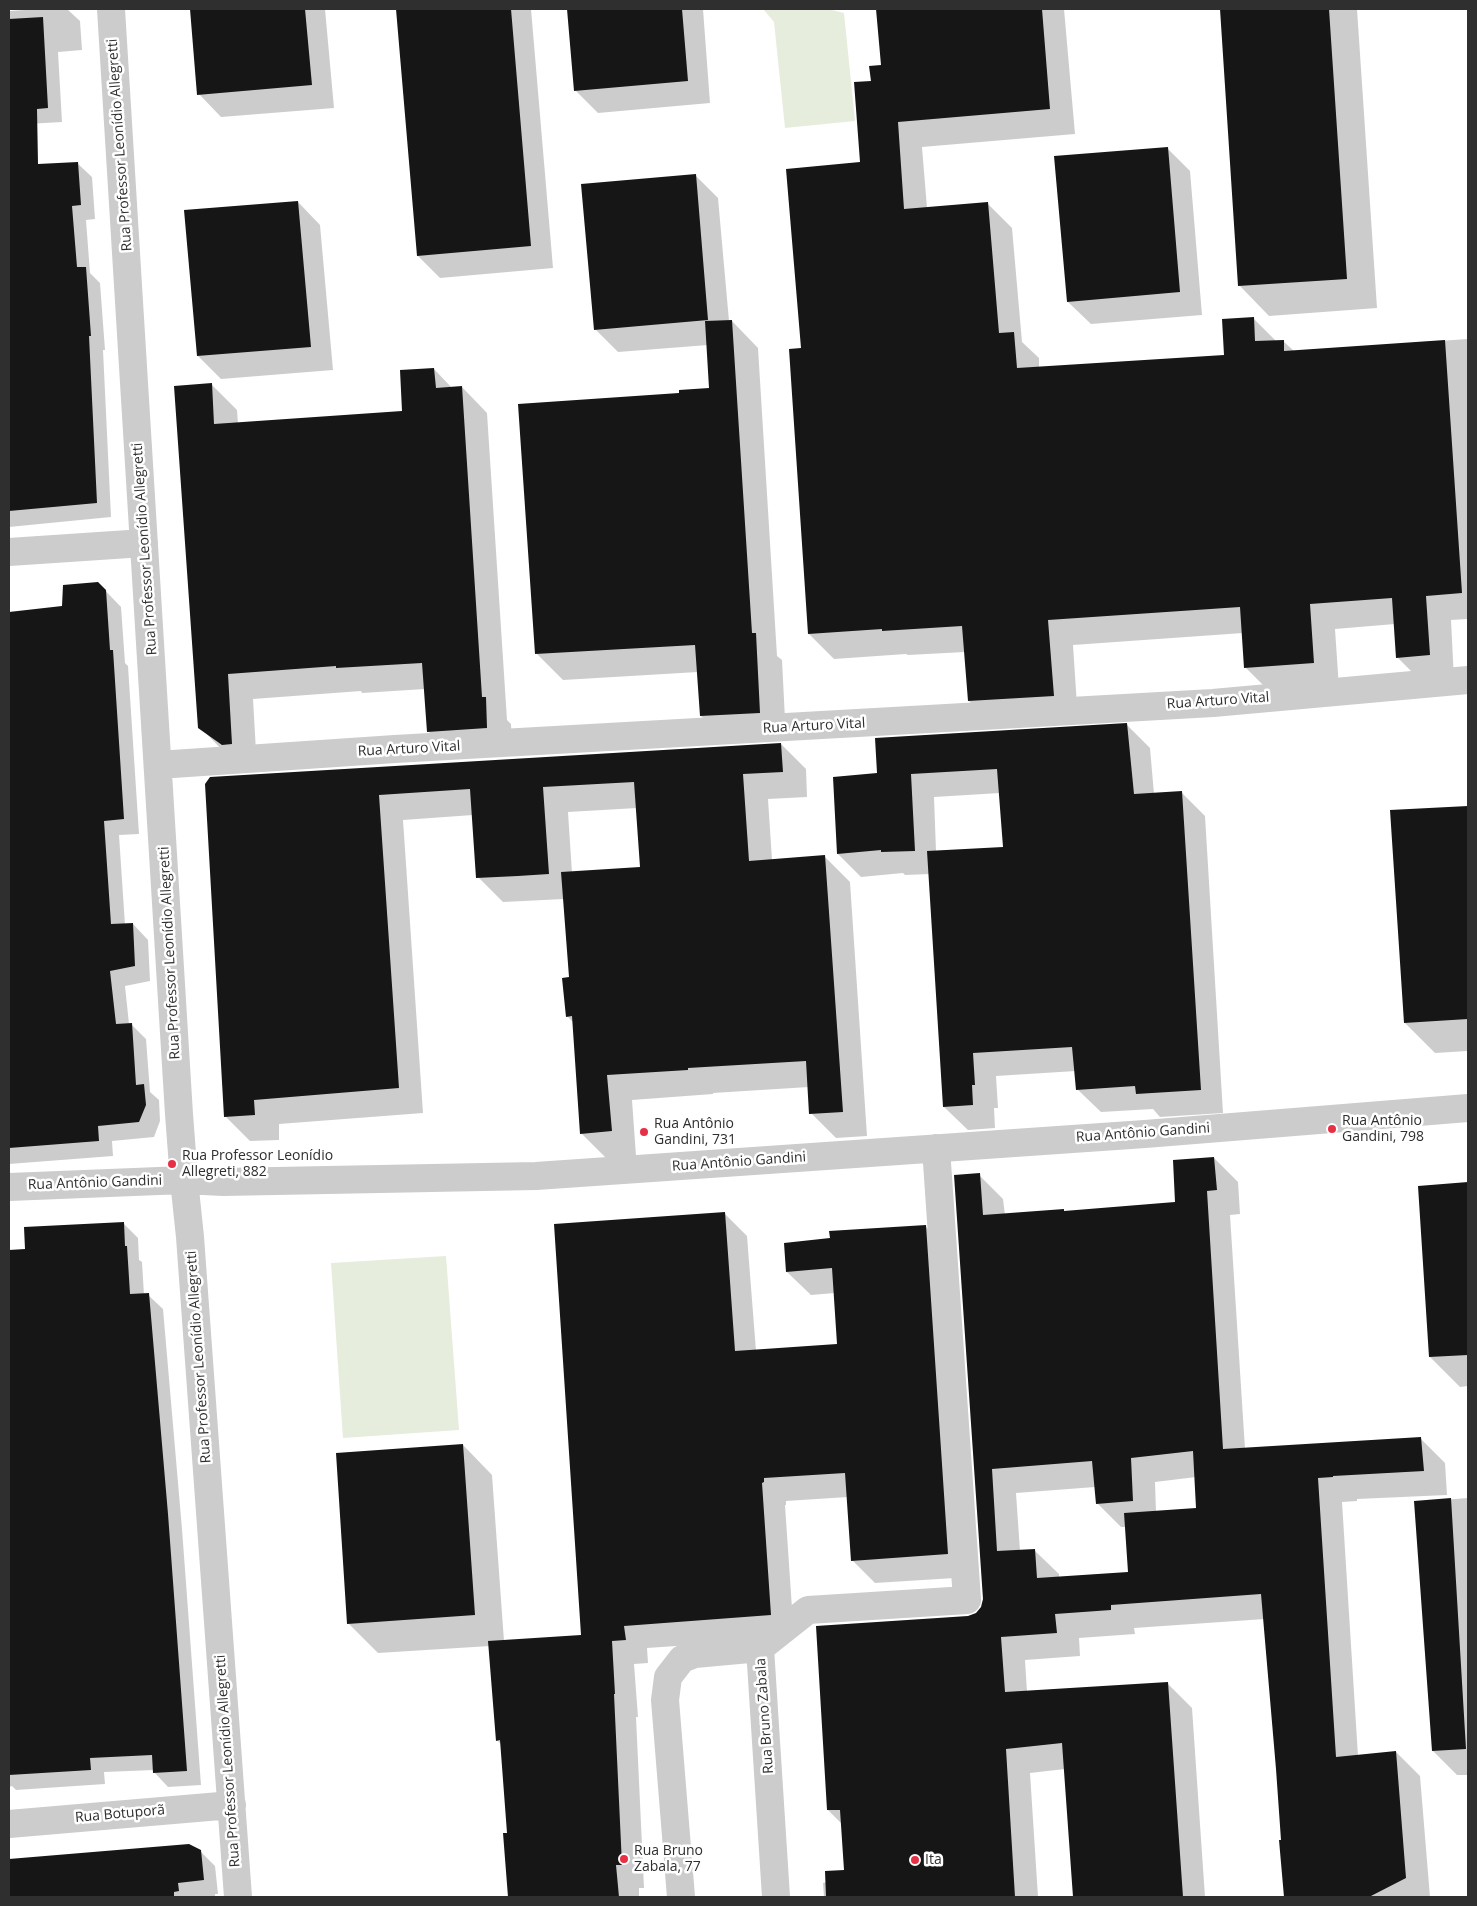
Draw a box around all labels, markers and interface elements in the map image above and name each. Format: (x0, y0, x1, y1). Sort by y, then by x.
street label: Rua Professor Leonídio Allegretti (104, 38, 136, 252)
street label: Rua Professor Leonídio Allegretti (129, 442, 161, 656)
street label: Rua Arturo Vital (1166, 689, 1270, 713)
street label: Rua Arturo Vital (762, 715, 866, 737)
street label: Rua Arturo Vital (357, 738, 461, 760)
street label: Rua Professor Leonídio Allegretti (156, 846, 184, 1060)
place label: Rua Antônio Gandini, 798 (1342, 1113, 1424, 1146)
place label: Rua Antônio Gandini, 731 (654, 1116, 736, 1148)
street label: Rua Antônio Gandini (1075, 1120, 1211, 1146)
marker: Rua Antônio Gandini, 798 (1326, 1123, 1338, 1135)
marker: Rua Antônio Gandini, 731 (638, 1126, 650, 1138)
place label: Rua Professor Leonídio Allegreti, 882 (182, 1148, 333, 1180)
street label: Rua Antônio Gandini (671, 1149, 807, 1175)
marker: Rua Professor Leonídio Allegreti, 882 (166, 1158, 178, 1170)
street label: Rua Antônio Gandini (28, 1172, 162, 1194)
street label: Rua Professor Leonídio Allegretti (183, 1250, 215, 1464)
street label: Rua Professor Leonídio Allegretti (212, 1654, 244, 1868)
street label: Rua Bruno Zabala (753, 1658, 777, 1774)
street label: Rua Botuporã (74, 1802, 166, 1826)
place label: Rua Bruno Zabala, 77 (634, 1843, 703, 1875)
place label: Ita (925, 1852, 942, 1868)
marker: Rua Bruno Zabala, 77 (618, 1853, 630, 1865)
marker: Ita (909, 1854, 921, 1866)

